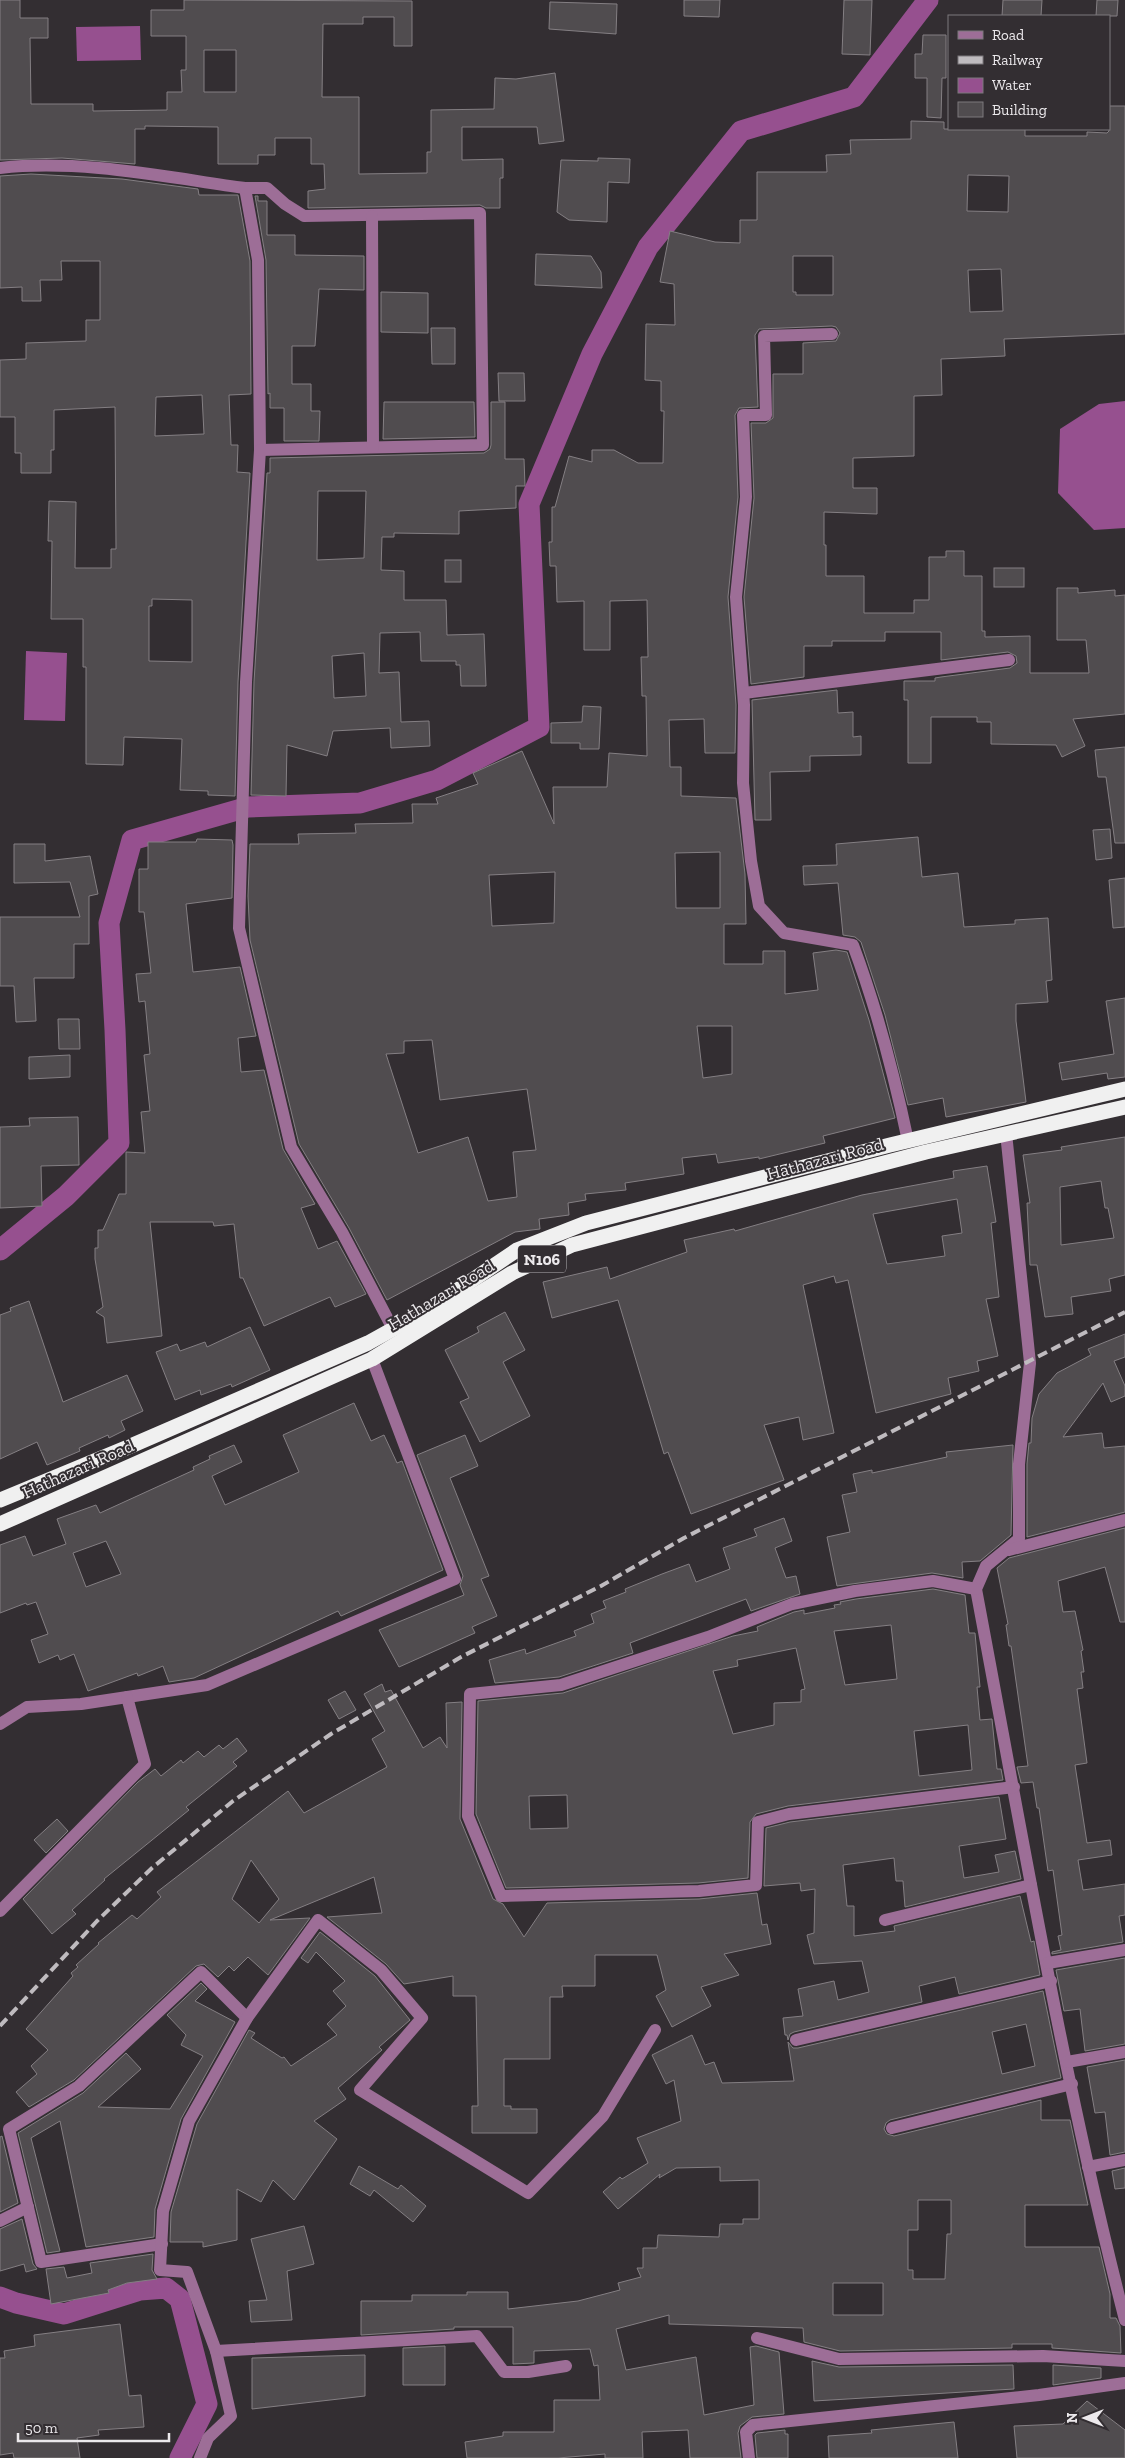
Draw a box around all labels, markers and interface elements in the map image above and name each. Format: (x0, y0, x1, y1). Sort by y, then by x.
legend (948, 15, 1110, 130)
text: Road (992, 26, 1025, 44)
text: Railway (992, 51, 1043, 69)
text: Water (992, 76, 1032, 94)
text: Building (992, 101, 1047, 119)
street label: Hathazari Road (764, 1133, 886, 1185)
road number: N106 (518, 1246, 566, 1272)
street label: Hathazari Road (384, 1255, 498, 1335)
street label: Hathazari Road (19, 1435, 137, 1503)
north arrow (1060, 2393, 1110, 2443)
scale bar (18, 2410, 169, 2442)
text: N (1064, 2412, 1081, 2423)
text: 50 m (25, 2419, 58, 2437)

